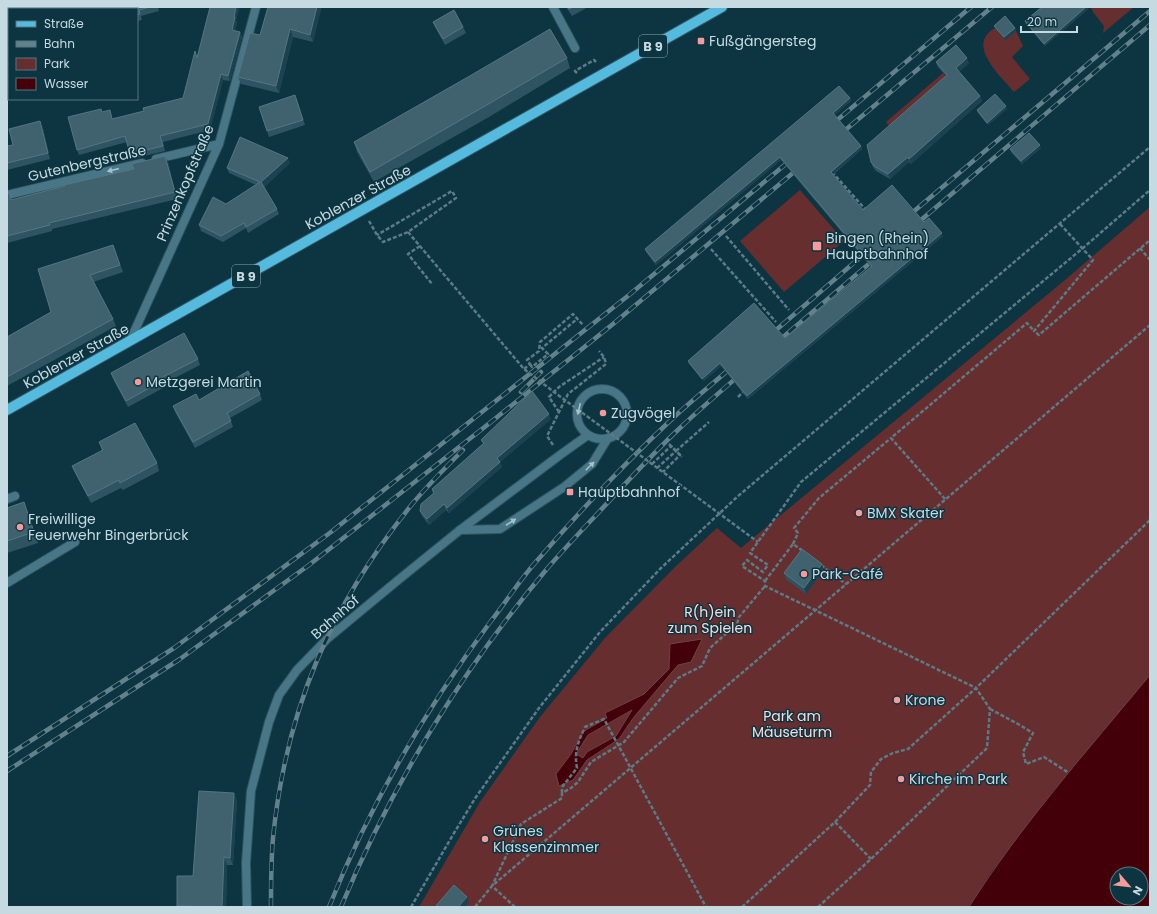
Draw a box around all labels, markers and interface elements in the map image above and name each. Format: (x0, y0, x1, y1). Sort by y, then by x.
legend (8, 8, 138, 100)
scale bar (1021, 8, 1077, 34)
text: 20 m (1027, 13, 1057, 30)
text: Straße (44, 15, 84, 32)
place label: Fußgängersteg (709, 31, 816, 51)
text: Bahn (44, 35, 75, 52)
road number: B 9 (639, 35, 667, 57)
marker: Fußgängersteg (696, 36, 706, 46)
text: Park (44, 55, 71, 72)
text: Wasser (44, 75, 89, 92)
street label: Prinzenkopfstraße (151, 121, 219, 245)
street label: Gutenbergstraße (26, 140, 148, 186)
street label: Koblenzer Straße (301, 159, 415, 234)
one-way arrow (107, 167, 119, 173)
place label: Bingen (Rhein) Hauptbahnhof (826, 228, 929, 264)
marker: Bingen (Rhein) Hauptbahnhof (811, 240, 823, 252)
road number: B 9 (232, 265, 260, 287)
street label: Koblenzer Straße (19, 318, 133, 393)
place label: Metzgerei Martin (146, 372, 262, 392)
marker: Metzgerei Martin (133, 377, 143, 387)
place label: Zugvögel (611, 403, 675, 423)
one-way arrow (576, 404, 582, 416)
marker: Zugvögel (598, 408, 608, 418)
one-way arrow (585, 461, 595, 470)
place label: Hauptbahnhof (578, 482, 680, 502)
marker: Hauptbahnhof (565, 487, 575, 497)
place label: BMX Skater (867, 503, 944, 523)
marker: BMX Skater (854, 508, 864, 518)
place label: Freiwillige Feuerwehr Bingerbrück (28, 509, 189, 545)
one-way arrow (506, 518, 516, 526)
marker: Freiwillige Feuerwehr Bingerbrück (15, 522, 25, 532)
place label: Park-Café (812, 564, 884, 584)
marker: Park-Café (799, 569, 809, 579)
street label: Bahnhof (306, 590, 364, 644)
park label: R(h)ein zum Spielen (668, 602, 752, 638)
place label: Krone (905, 690, 946, 710)
marker: Krone (892, 695, 902, 705)
park label: Park am Mäuseturm (752, 706, 832, 742)
place label: Kirche im Park (909, 769, 1008, 789)
marker: Kirche im Park (896, 774, 906, 784)
place label: Grünes Klassenzimmer (493, 821, 599, 857)
marker: Grünes Klassenzimmer (480, 834, 490, 844)
north arrow (1109, 866, 1149, 906)
text: N (1129, 883, 1147, 898)

